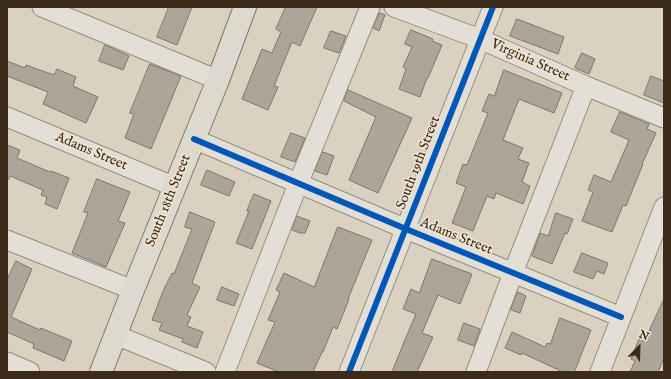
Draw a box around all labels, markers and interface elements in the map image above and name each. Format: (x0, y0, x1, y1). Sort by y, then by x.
street label: Virginia Street (488, 36, 572, 86)
street label: South 19th Street (393, 114, 445, 212)
street label: Adams Street (52, 129, 130, 175)
street label: South 18th Street (143, 152, 195, 250)
street label: Adams Street (417, 215, 495, 259)
north arrow (619, 327, 659, 367)
text: N (637, 328, 651, 344)

